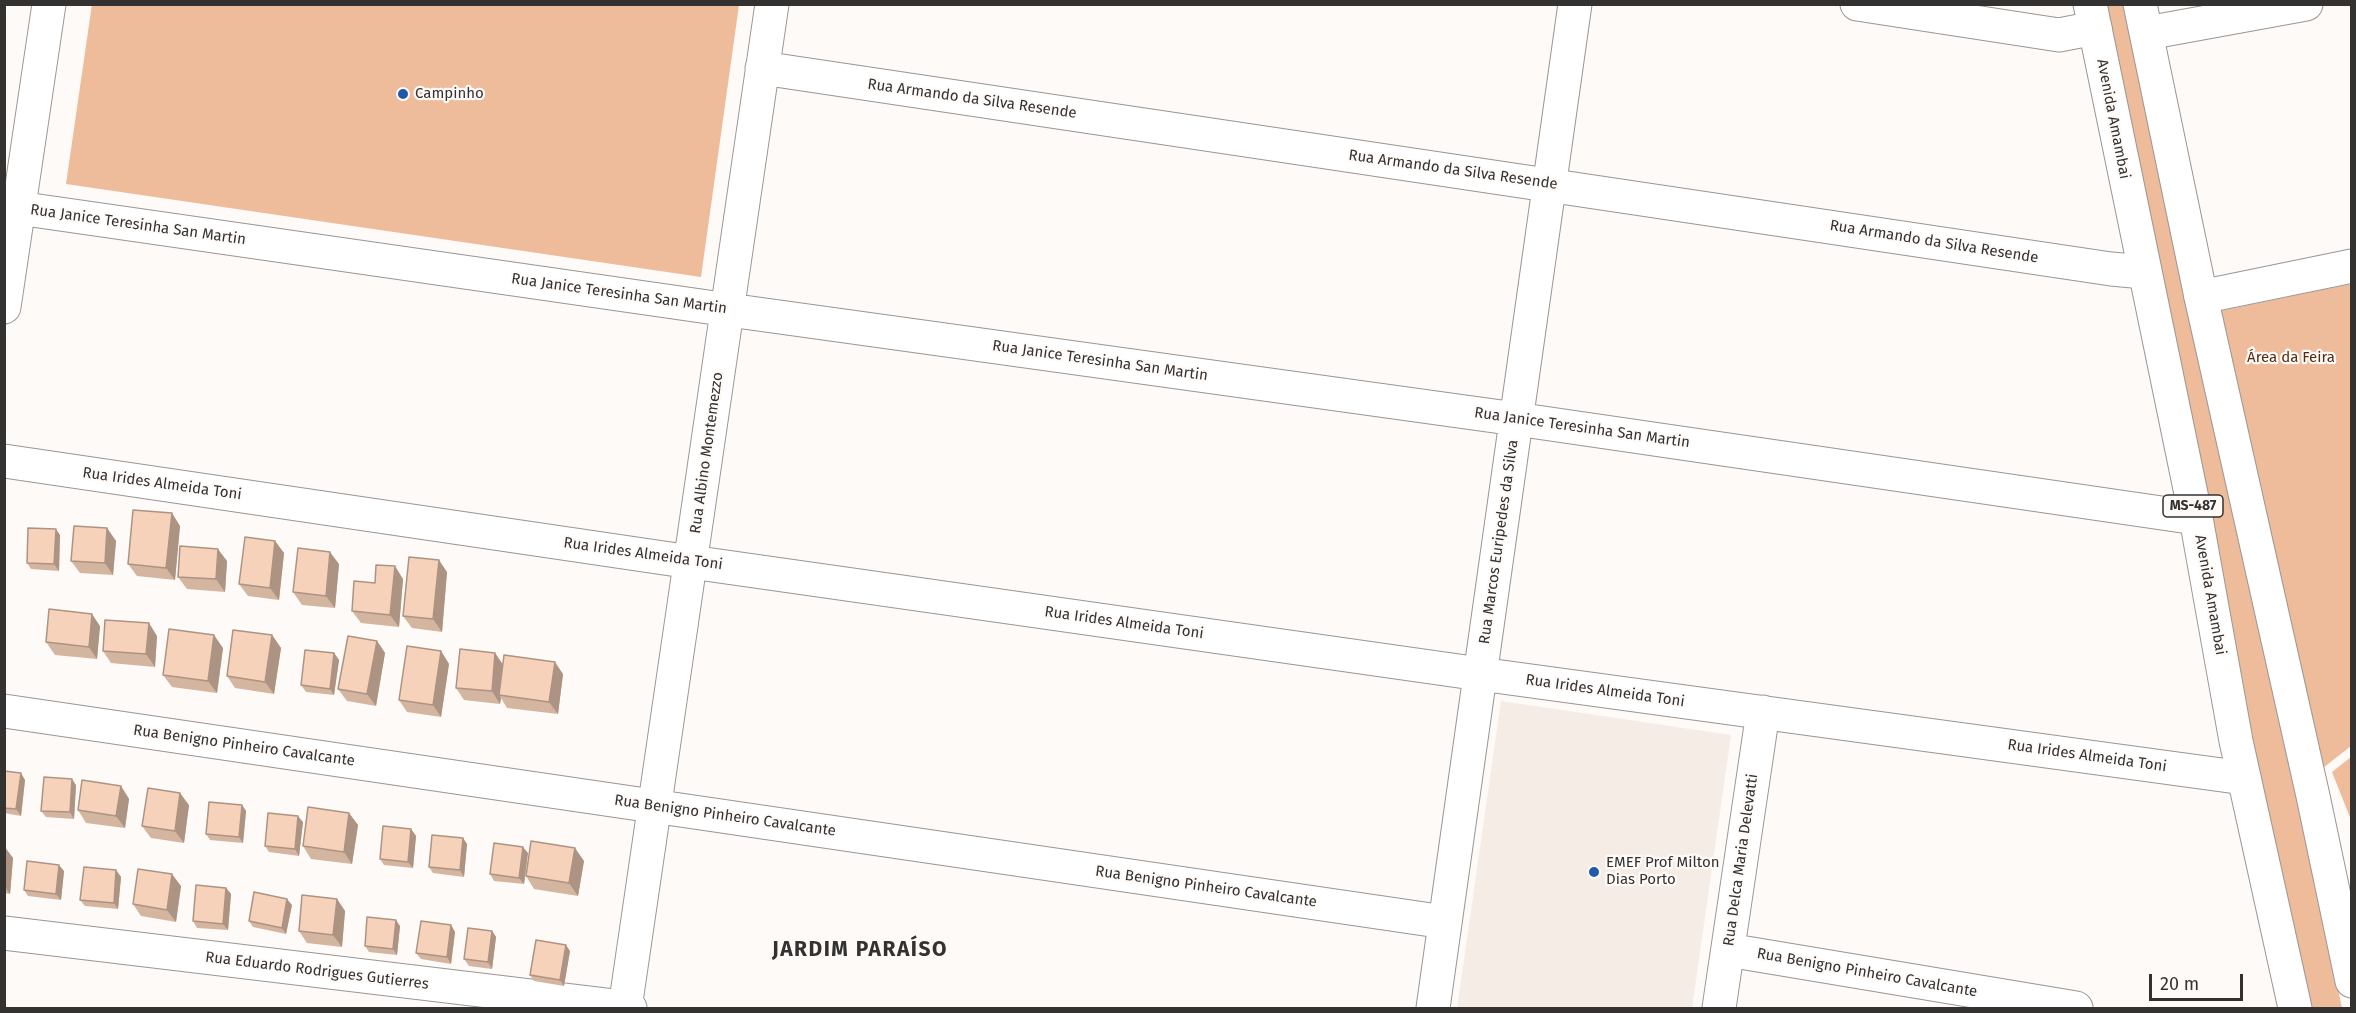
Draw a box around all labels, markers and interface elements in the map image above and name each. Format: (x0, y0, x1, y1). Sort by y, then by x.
street label: Avenida Amambai (2093, 57, 2133, 181)
street label: Rua Armando da Silva Resende (866, 75, 1078, 123)
place label: Campinho (415, 85, 484, 103)
marker: Campinho (396, 87, 410, 101)
street label: Rua Armando da Silva Resende (1347, 146, 1559, 194)
street label: Rua Janice Teresinha San Martin (29, 201, 247, 249)
street label: Rua Armando da Silva Resende (1828, 217, 2040, 267)
street label: Rua Janice Teresinha San Martin (510, 270, 728, 318)
street label: Rua Janice Teresinha San Martin (991, 337, 1209, 385)
park label: Área da Feira (2247, 349, 2335, 367)
street label: Rua Albino Montemezzo (687, 371, 727, 535)
street label: Rua Janice Teresinha San Martin (1473, 404, 1691, 452)
street label: Rua Marcos Euripedes da Silva (1476, 438, 1522, 646)
street label: Rua Irides Almeida Toni (81, 464, 243, 504)
road number: MS-487 (2163, 495, 2223, 517)
street label: Avenida Amambai (2191, 533, 2229, 657)
street label: Rua Irides Almeida Toni (562, 534, 724, 574)
street label: Rua Irides Almeida Toni (1043, 603, 1205, 643)
street label: Rua Irides Almeida Toni (1524, 671, 1686, 711)
street label: Rua Benigno Pinheiro Cavalcante (132, 722, 356, 770)
street label: Rua Irides Almeida Toni (2006, 736, 2168, 776)
street label: Rua Delca Maria Delevatti (1720, 773, 1762, 947)
street label: Rua Benigno Pinheiro Cavalcante (613, 792, 837, 840)
place label: EMEF Prof Milton Dias Porto (1606, 854, 1720, 889)
street label: Rua Benigno Pinheiro Cavalcante (1094, 863, 1318, 911)
marker: EMEF Prof Milton Dias Porto (1587, 865, 1601, 879)
district label: JARDIM PARAÍSO (772, 937, 948, 963)
street label: Rua Benigno Pinheiro Cavalcante (1755, 945, 1979, 1001)
street label: Rua Eduardo Rodrigues Gutierres (204, 948, 430, 994)
scale bar (2152, 962, 2246, 1000)
text: 20 m (2160, 973, 2199, 995)

